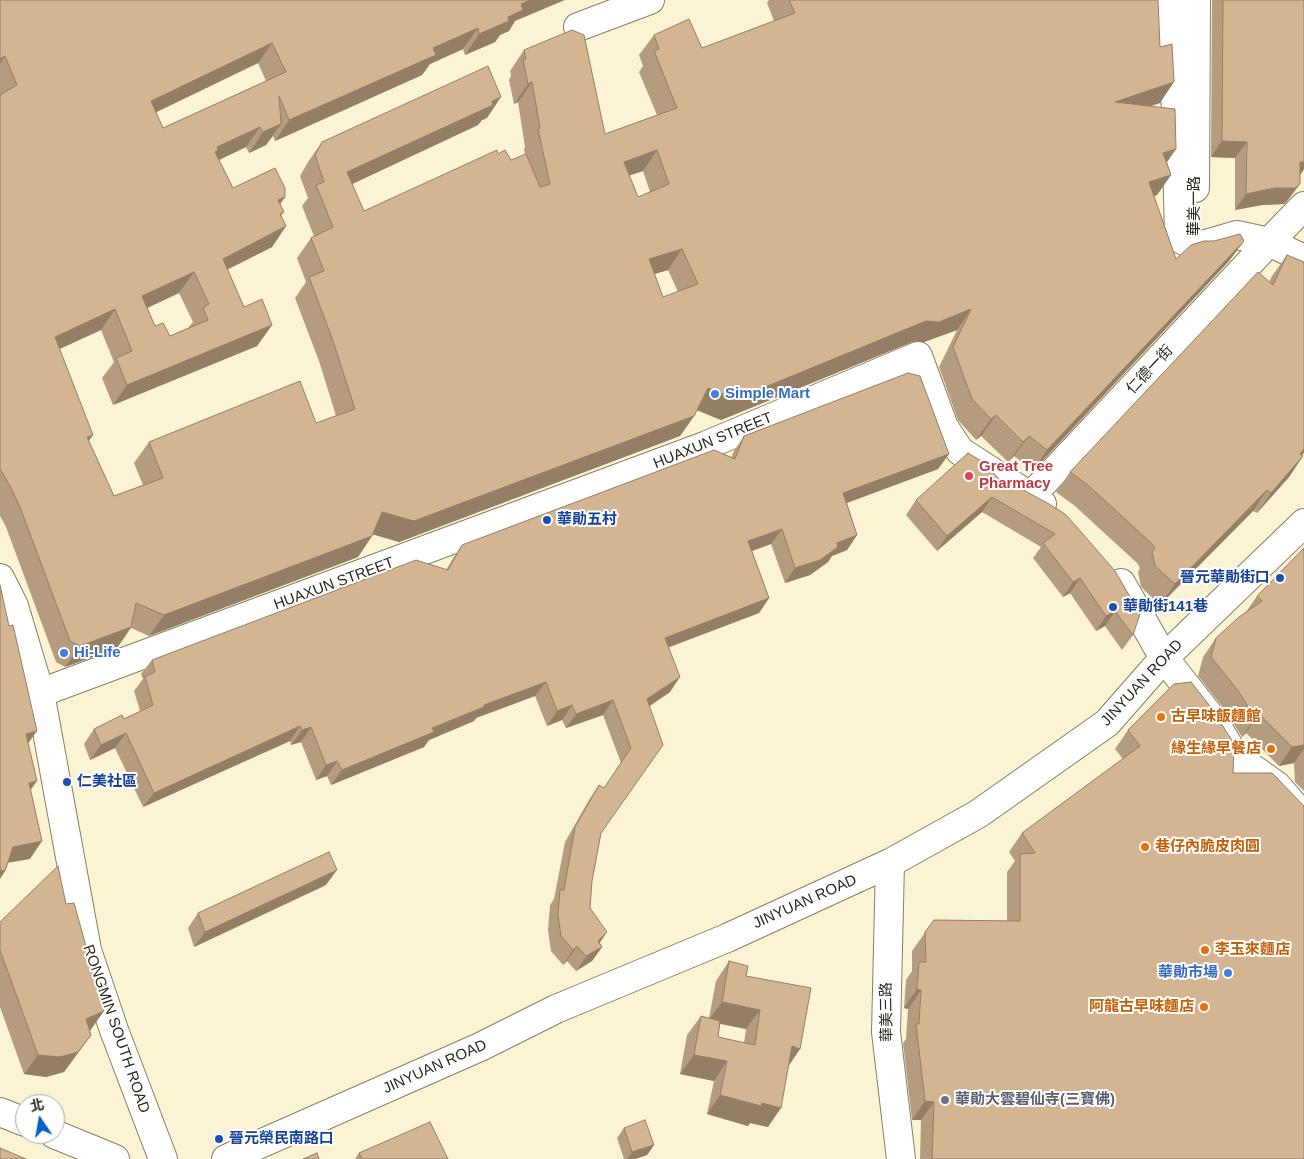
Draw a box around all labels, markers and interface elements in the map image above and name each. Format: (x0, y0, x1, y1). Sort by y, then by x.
street label: 華美一路 (1186, 176, 1204, 236)
street label: 仁德一街 (1123, 342, 1177, 398)
place label: Simple Mart (725, 385, 810, 403)
marker: Simple Mart (709, 388, 721, 400)
street label: HUAXUN STREET (651, 409, 775, 473)
place label: Great Tree Pharmacy (979, 458, 1053, 493)
marker: Great Tree Pharmacy (963, 470, 975, 482)
place label: 華勛五村 (557, 511, 617, 529)
marker: 華勛五村 (541, 514, 553, 526)
street label: HUAXUN STREET (271, 554, 397, 614)
place label: 晉元華勛街口 (1180, 569, 1270, 587)
marker: 晉元華勛街口 (1274, 572, 1286, 584)
place label: 華勛街141巷 (1123, 598, 1208, 616)
marker: 華勛街141巷 (1107, 601, 1119, 613)
street label: JINYUAN ROAD (1097, 636, 1187, 730)
place label: Hi-Life (74, 644, 121, 662)
marker: Hi-Life (58, 647, 70, 659)
place label: 古早味飯麵館 (1171, 708, 1261, 726)
marker: 古早味飯麵館 (1155, 711, 1167, 723)
place label: 緣生緣早餐店 (1171, 740, 1261, 758)
marker: 緣生緣早餐店 (1265, 743, 1277, 755)
place label: 仁美社區 (77, 773, 137, 791)
marker: 仁美社區 (61, 776, 73, 788)
place label: 巷仔內脆皮肉圓 (1155, 838, 1260, 856)
marker: 巷仔內脆皮肉圓 (1139, 841, 1151, 853)
street label: JINYUAN ROAD (750, 871, 860, 933)
place label: 李玉來麵店 (1215, 941, 1290, 959)
street label: RONGMIN SOUTH ROAD (79, 943, 153, 1115)
marker: 李玉來麵店 (1199, 944, 1211, 956)
place label: 華勛市場 (1158, 964, 1218, 982)
marker: 華勛市場 (1222, 967, 1234, 979)
street label: 華美三路 (877, 982, 897, 1042)
place label: 阿龍古早味麵店 (1089, 998, 1194, 1016)
marker: 阿龍古早味麵店 (1198, 1001, 1210, 1013)
street label: JINYUAN ROAD (380, 1036, 490, 1098)
place label: 華勛大雲碧仙寺(三寶佛) (955, 1091, 1115, 1109)
north arrow (15, 1094, 65, 1144)
marker: 華勛大雲碧仙寺(三寶佛) (939, 1094, 951, 1106)
text: 北 (29, 1096, 46, 1115)
place label: 晉元榮民南路口 (229, 1130, 334, 1148)
marker: 晉元榮民南路口 (213, 1133, 225, 1145)

